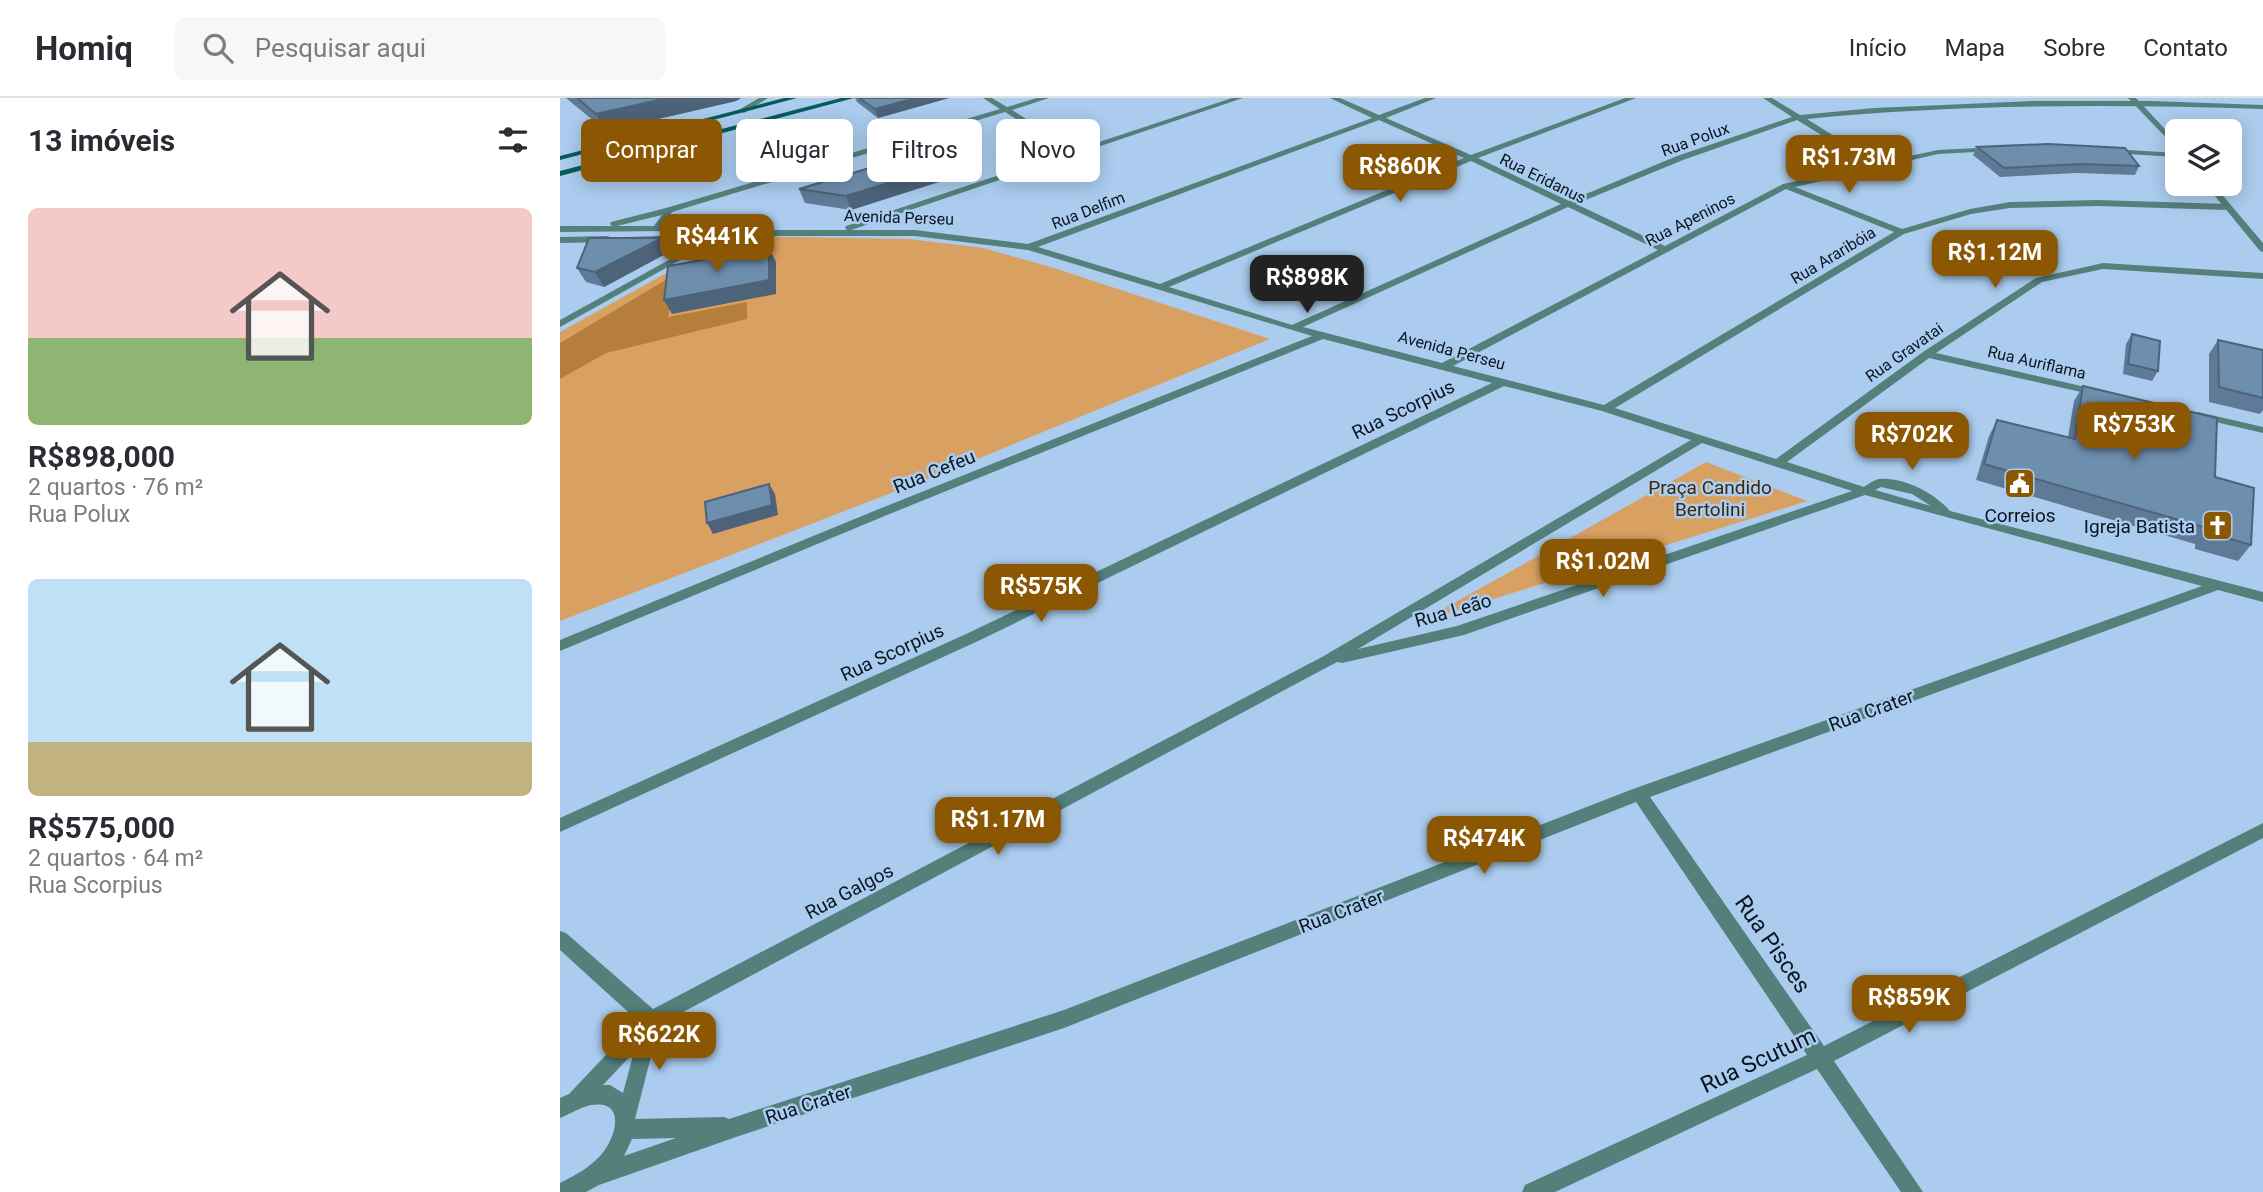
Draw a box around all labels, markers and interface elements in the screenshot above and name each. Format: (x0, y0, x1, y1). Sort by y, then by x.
search box (175, 17, 665, 80)
text: Homiq (35, 29, 133, 68)
icon: search (199, 29, 237, 67)
text: Pesquisar aqui (255, 33, 426, 63)
text: Início (1849, 34, 1907, 62)
text: Mapa (1945, 34, 2005, 62)
text: Sobre (2043, 34, 2105, 62)
text: Contato (2143, 34, 2228, 62)
street label: Rua Polux (1659, 118, 1732, 161)
chip: Comprar (581, 119, 722, 182)
chip: Alugar (736, 119, 853, 182)
chip: Filtros (867, 119, 982, 182)
chip: Novo (996, 119, 1100, 182)
map controls (2165, 119, 2242, 196)
button: layers (2165, 119, 2242, 196)
icon: filters (494, 121, 532, 159)
text: 13 imóveis (28, 123, 175, 158)
pin: R$1.73M (1784, 136, 1914, 195)
pin: R$860K (1343, 144, 1457, 204)
text: R$1.73M (1802, 144, 1896, 171)
street label: Rua Eridanus (1497, 149, 1589, 207)
text: R$860K (1359, 153, 1441, 180)
street label: Rua Delfim (1049, 188, 1128, 233)
street label: Rua Apeninos (1642, 189, 1738, 250)
street label: Avenida Perseu (844, 206, 954, 229)
pin: R$441K (660, 214, 774, 274)
text: R$441K (676, 223, 758, 250)
street label: Rua Araribóia (1787, 223, 1879, 288)
pin: R$1.12M (1930, 230, 2060, 290)
text: R$1.12M (1948, 239, 2042, 266)
icon: home (217, 253, 343, 379)
pin: R$898K (1250, 256, 1364, 315)
text: R$898K (1266, 264, 1348, 291)
street label: Rua Gravatai (1862, 319, 1947, 386)
street label: Avenida Perseu (1396, 327, 1507, 374)
street label: Rua Auriflama (1986, 342, 2088, 383)
street label: Rua Scorpius (1348, 375, 1458, 444)
pin: R$753K (2077, 402, 2191, 462)
text: R$753K (2093, 411, 2175, 438)
pin: R$702K (1855, 412, 1969, 472)
text: R$702K (1871, 421, 1953, 448)
text: R$898,000 (28, 439, 175, 474)
street label: Rua Cefeu (890, 445, 979, 498)
public building icon: Correios (2003, 467, 2037, 501)
text: 2 quartos · 76 m² (28, 474, 203, 501)
park label: Praça Candido Bertolini (1648, 476, 1772, 521)
text: Rua Polux (28, 501, 130, 528)
place label: Correios (1984, 504, 2056, 527)
church icon: Igreja Batista (2201, 509, 2235, 543)
place label: Igreja Batista (2084, 515, 2195, 538)
pin: R$1.02M (1538, 540, 1668, 599)
text: R$1.02M (1556, 548, 1650, 575)
pin: R$575K (984, 564, 1098, 624)
text: R$575K (1000, 573, 1082, 600)
street label: Rua Leão (1412, 589, 1494, 632)
street label: Rua Scorpius (837, 619, 948, 686)
icon: home (217, 624, 343, 750)
street label: Rua Crater (1826, 684, 1917, 736)
pin: R$1.17M (933, 798, 1063, 857)
text: R$1.17M (951, 806, 1045, 833)
text: R$575,000 (28, 810, 175, 845)
pin: R$474K (1427, 816, 1541, 876)
text: R$474K (1443, 825, 1525, 852)
text: 2 quartos · 64 m² (28, 845, 203, 872)
street label: Rua Galgos (801, 859, 897, 924)
text: Rua Scorpius (28, 872, 163, 899)
street label: Rua Crater (1296, 885, 1387, 938)
street label: Rua Pisces (1729, 890, 1816, 998)
pin: R$859K (1852, 976, 1966, 1035)
text: R$859K (1868, 984, 1950, 1011)
pin: R$622K (602, 1012, 716, 1072)
text: R$622K (618, 1021, 700, 1048)
street label: Rua Scutum (1696, 1022, 1820, 1099)
street label: Rua Crater (762, 1080, 854, 1129)

